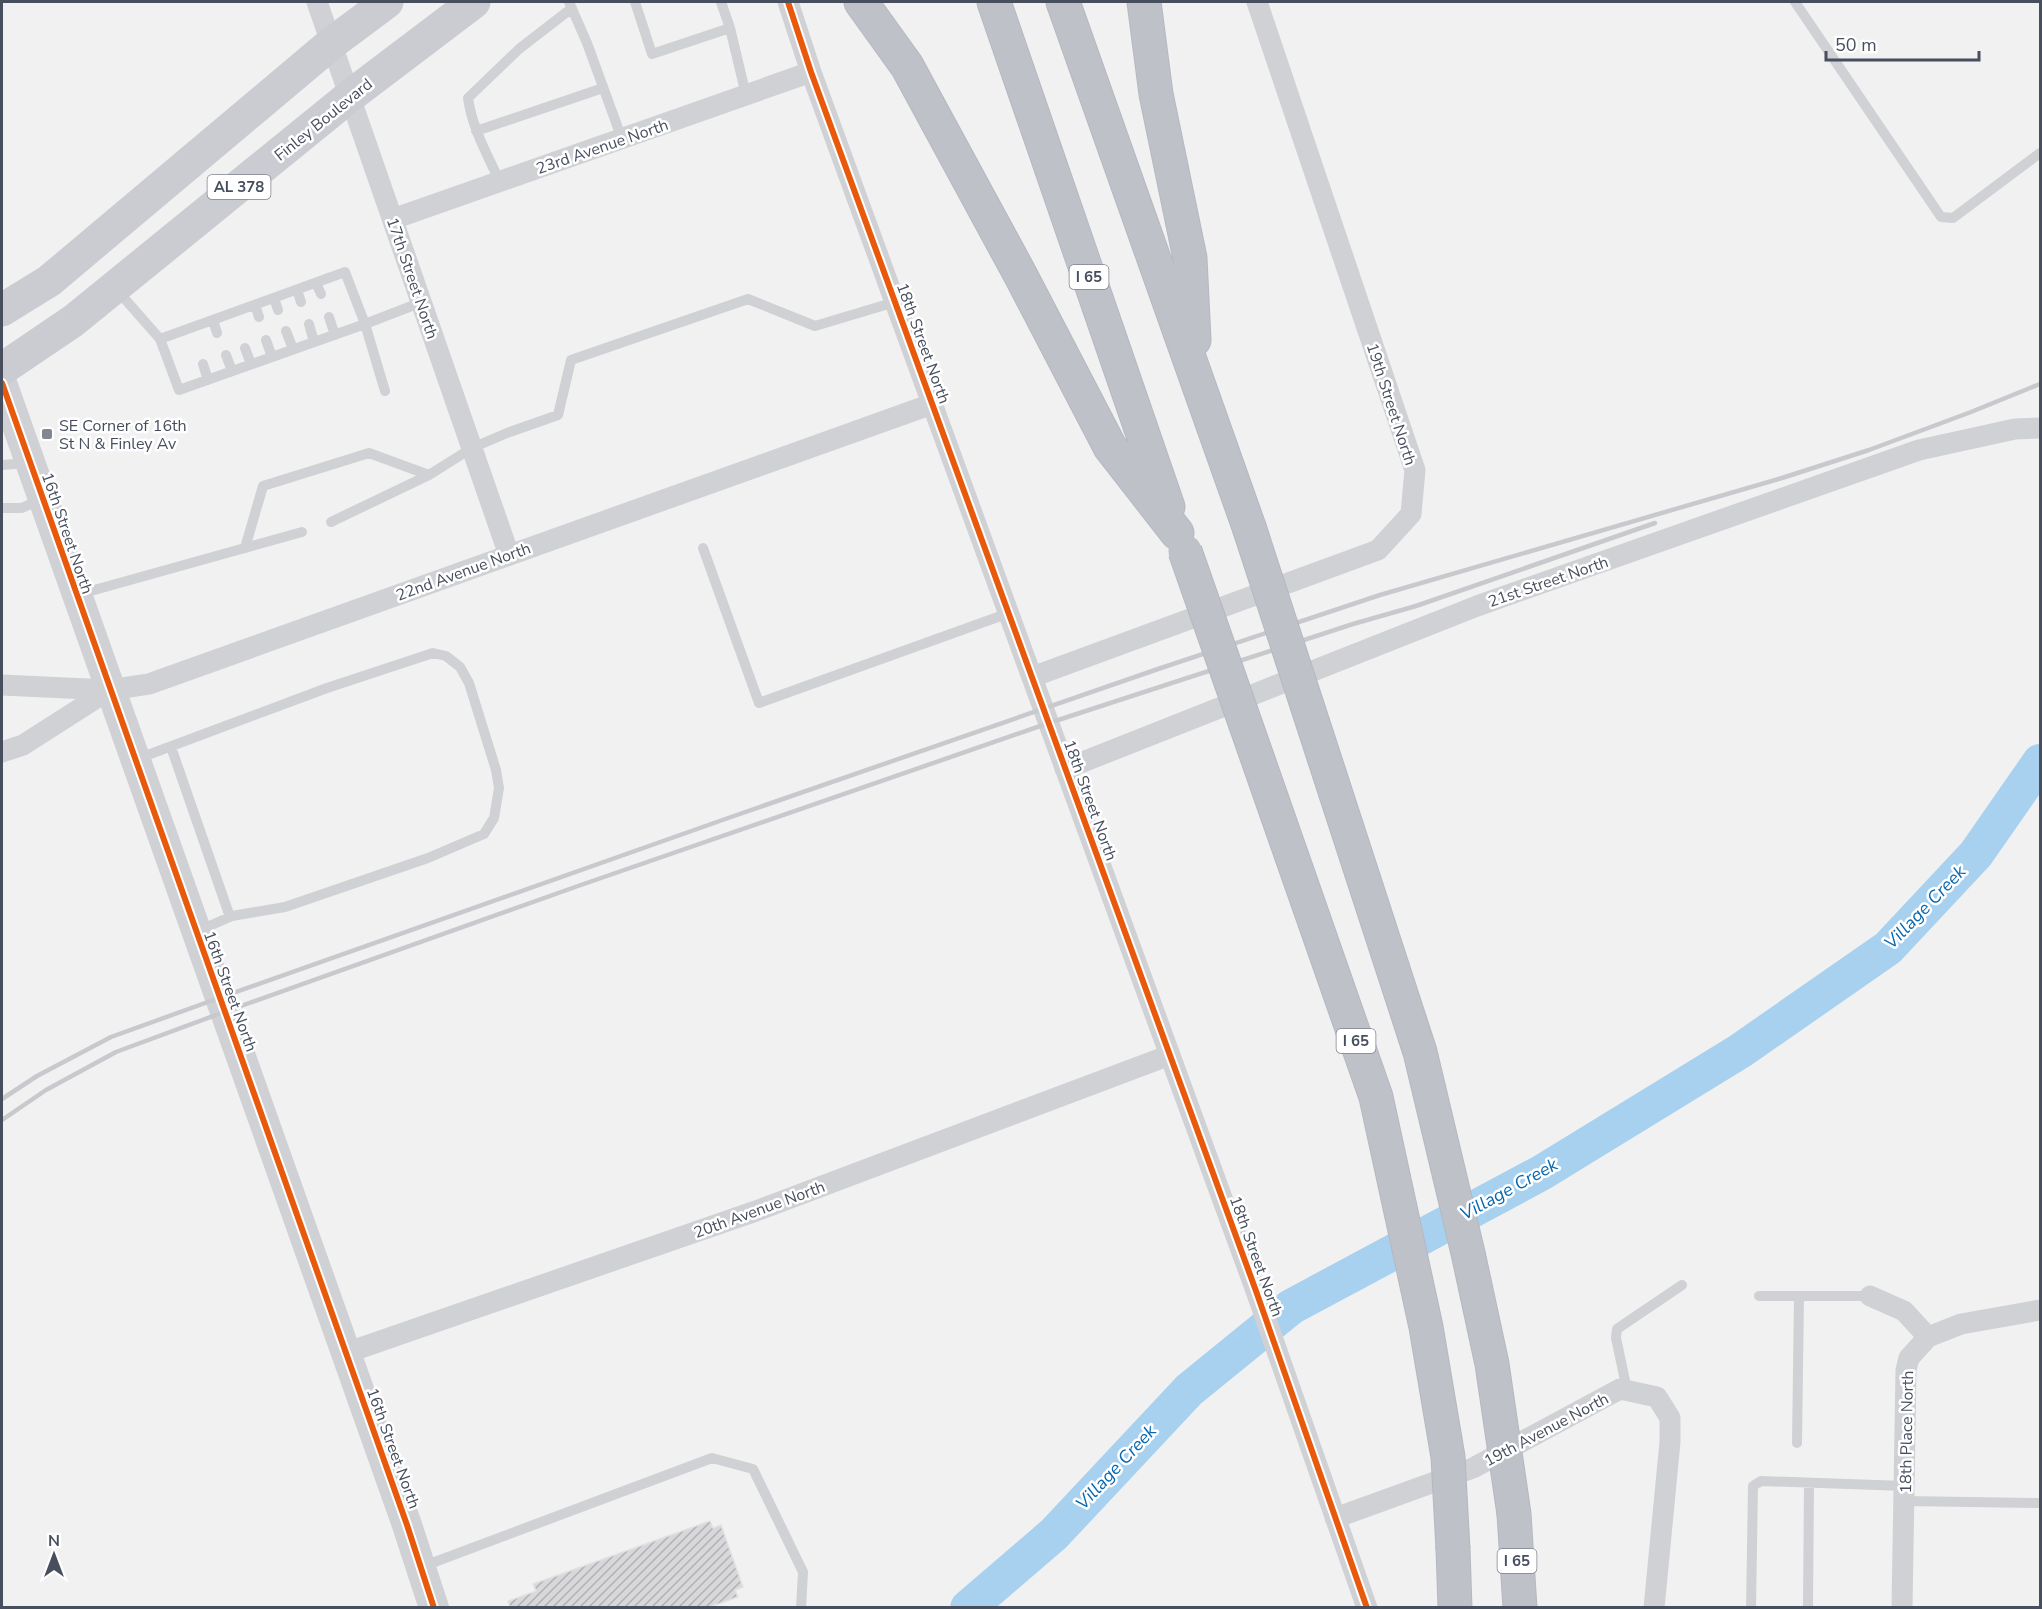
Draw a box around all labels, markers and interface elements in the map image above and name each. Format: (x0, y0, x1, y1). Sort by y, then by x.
scale bar (1826, 24, 1979, 62)
text: 50 m (1835, 33, 1877, 57)
street label: Finley Boulevard (270, 73, 377, 166)
street label: 23rd Avenue North (533, 114, 671, 180)
road number: AL 378 (208, 175, 270, 199)
street label: 17th Street North (381, 215, 443, 342)
road number: I 65 (1070, 265, 1108, 289)
street label: 18th Street North (891, 280, 955, 407)
street label: 19th Street North (1361, 340, 1421, 468)
place label: SE Corner of 16th St N & Finley Av (59, 415, 187, 455)
marker: SE Corner of 16th St N & Finley Av (40, 427, 54, 441)
street label: 16th Street North (36, 470, 98, 597)
street label: 22nd Avenue North (393, 537, 534, 607)
street label: 21st Street North (1485, 551, 1611, 613)
street label: 18th Street North (1058, 737, 1122, 864)
water label: Village Creek (1879, 859, 1972, 954)
street label: 16th Street North (198, 928, 262, 1055)
road number: I 65 (1336, 1029, 1376, 1053)
water label: Village Creek (1456, 1152, 1563, 1226)
street label: 20th Avenue North (691, 1176, 828, 1244)
street label: 18th Street North (1224, 1193, 1288, 1320)
street label: 18th Place North (1895, 1370, 1919, 1494)
street label: 16th Street North (361, 1385, 425, 1512)
street label: 19th Avenue North (1480, 1388, 1613, 1472)
water label: Village Creek (1070, 1419, 1162, 1515)
north arrow (24, 1525, 84, 1585)
text: N (48, 1530, 60, 1552)
road number: I 65 (1498, 1549, 1537, 1573)

